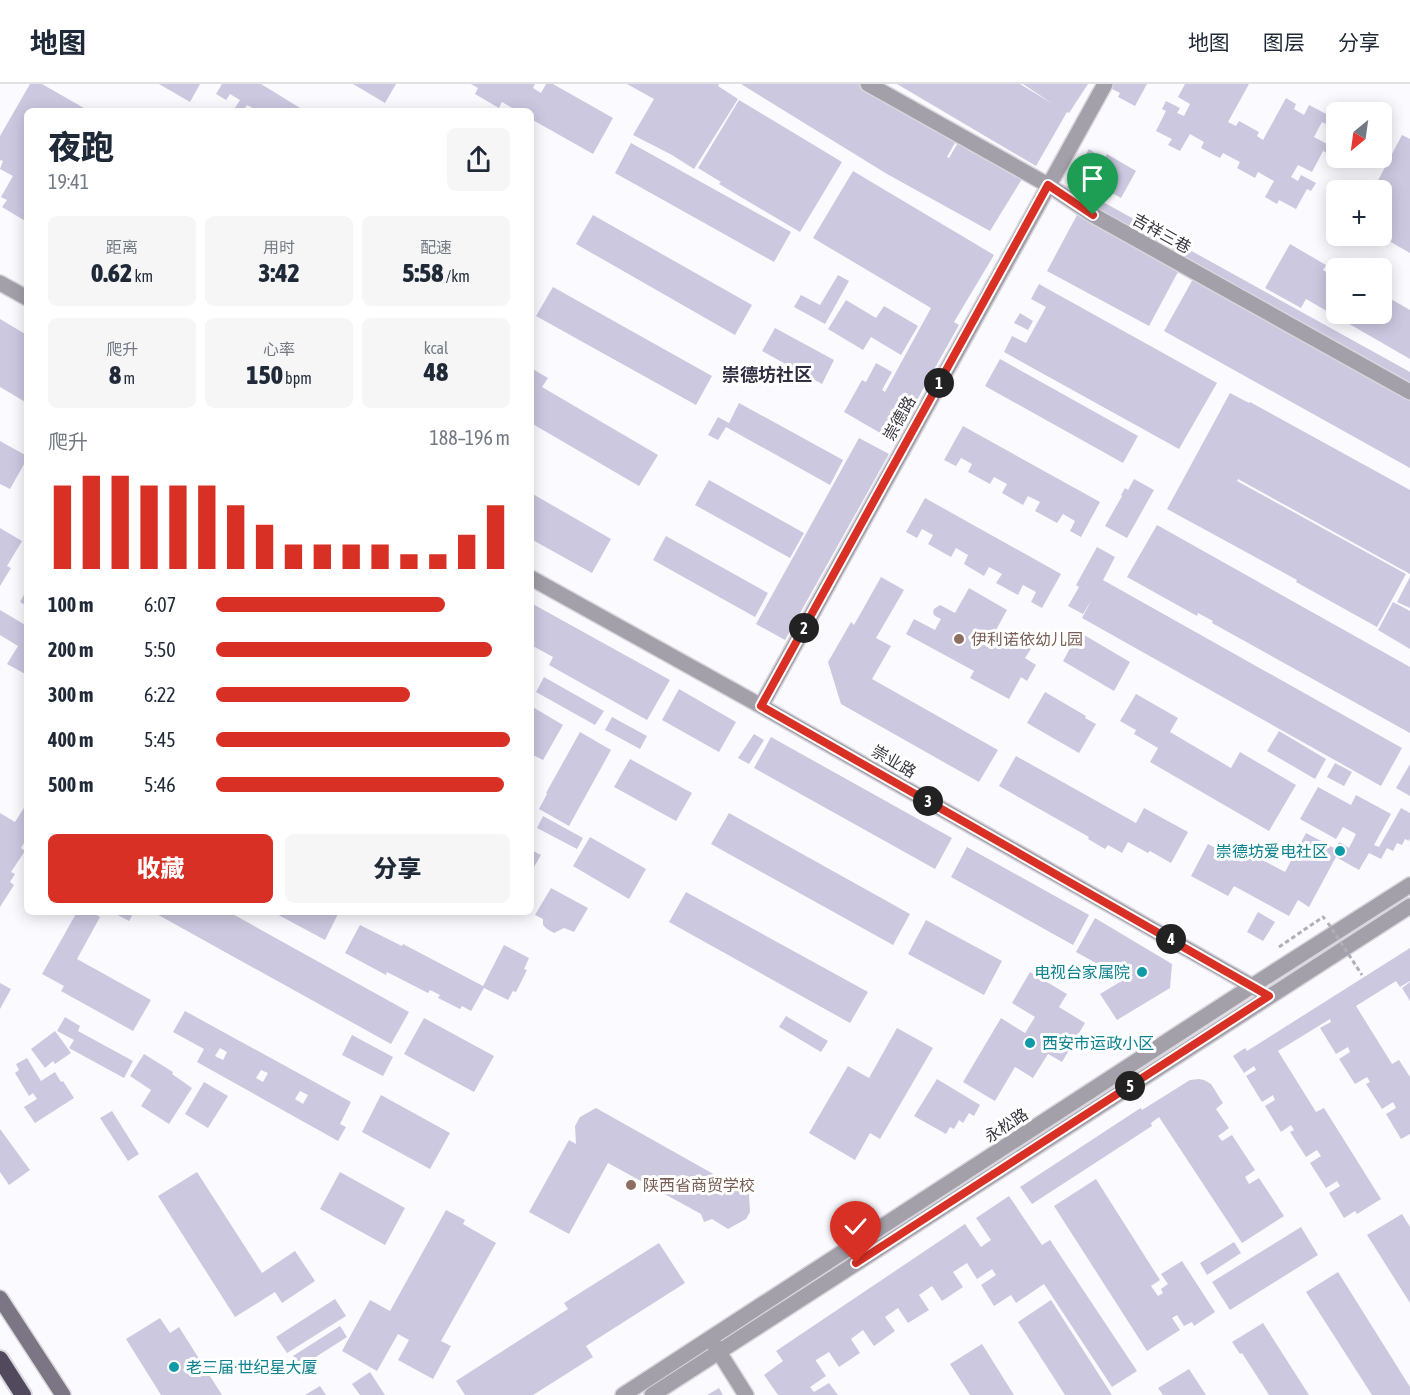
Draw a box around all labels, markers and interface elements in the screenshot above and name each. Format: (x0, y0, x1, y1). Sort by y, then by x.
text: 地图 (30, 27, 86, 59)
text: 地图 (1188, 30, 1230, 54)
text: 图层 (1263, 30, 1305, 54)
text: 分享 (1338, 30, 1380, 54)
north arrow (1326, 102, 1392, 168)
map controls (1326, 102, 1392, 324)
text: 夜跑 (48, 128, 114, 166)
button: share (447, 128, 510, 191)
pin (1067, 153, 1118, 215)
icon: arrive (1076, 162, 1109, 195)
text: 19:41 (48, 170, 89, 193)
button: + (1326, 180, 1392, 246)
street label: 吉祥三巷 (1130, 210, 1194, 256)
text: 距离 (106, 238, 138, 256)
text: 用时 (263, 238, 295, 256)
text: 配速 (420, 238, 452, 256)
text: 0.62 (91, 258, 132, 288)
text: 3:42 (258, 258, 300, 288)
text: 5:58 (402, 258, 444, 288)
button: − (1326, 258, 1392, 324)
text: km (132, 267, 153, 285)
text: /km (444, 267, 470, 285)
text: kcal (424, 339, 448, 357)
text: 爬升 (106, 340, 138, 358)
text: 心率 (263, 340, 295, 358)
text: 48 (424, 357, 448, 387)
text: 8 (109, 360, 121, 390)
text: 150 (246, 360, 283, 390)
district label: 崇德坊社区 (722, 364, 812, 385)
pin: 1 (924, 368, 954, 398)
text: m (121, 369, 135, 387)
text: bpm (283, 369, 312, 387)
text: 1 (935, 374, 943, 392)
street label: 崇德路 (879, 393, 919, 443)
text: 188–196 m (429, 426, 510, 449)
text: 爬升 (48, 430, 88, 453)
text: 100 m (48, 593, 93, 616)
text: 6:07 (144, 593, 176, 616)
pin: 2 (789, 613, 819, 643)
text: 2 (800, 619, 808, 637)
place label: 伊利诺依幼儿园 (971, 630, 1083, 648)
marker: 伊利诺依幼儿园 (952, 632, 966, 646)
text: 200 m (48, 638, 93, 661)
text: 5:50 (144, 638, 176, 661)
text: 300 m (48, 683, 93, 706)
text: 6:22 (144, 683, 176, 706)
text: 400 m (48, 728, 93, 751)
text: 5:45 (144, 728, 176, 751)
street label: 崇业路 (869, 741, 919, 781)
text: 500 m (48, 773, 93, 796)
text: 5:46 (144, 773, 176, 796)
pin: 3 (913, 786, 943, 816)
text: 3 (924, 792, 932, 810)
button: 收藏 (48, 834, 273, 903)
button: 分享 (285, 834, 510, 903)
place label: 崇德坊爱电社区 (1216, 842, 1328, 860)
marker: 崇德坊爱电社区 (1333, 844, 1347, 858)
pin: 4 (1156, 924, 1186, 954)
text: 4 (1167, 930, 1175, 948)
place label: 电视台家属院 (1034, 963, 1130, 981)
marker: 电视台家属院 (1135, 965, 1149, 979)
place label: 西安市运政小区 (1042, 1034, 1154, 1052)
marker: 西安市运政小区 (1023, 1036, 1037, 1050)
pin: 5 (1115, 1071, 1145, 1101)
text: 5 (1126, 1077, 1134, 1095)
street label: 永松路 (981, 1104, 1031, 1146)
place label: 陕西省商贸学校 (643, 1176, 755, 1194)
marker: 陕西省商贸学校 (624, 1178, 638, 1192)
pin (830, 1201, 881, 1263)
icon: check (839, 1210, 872, 1243)
place label: 老三届·世纪星大厦 (186, 1358, 317, 1376)
marker: 老三届·世纪星大厦 (167, 1360, 181, 1374)

